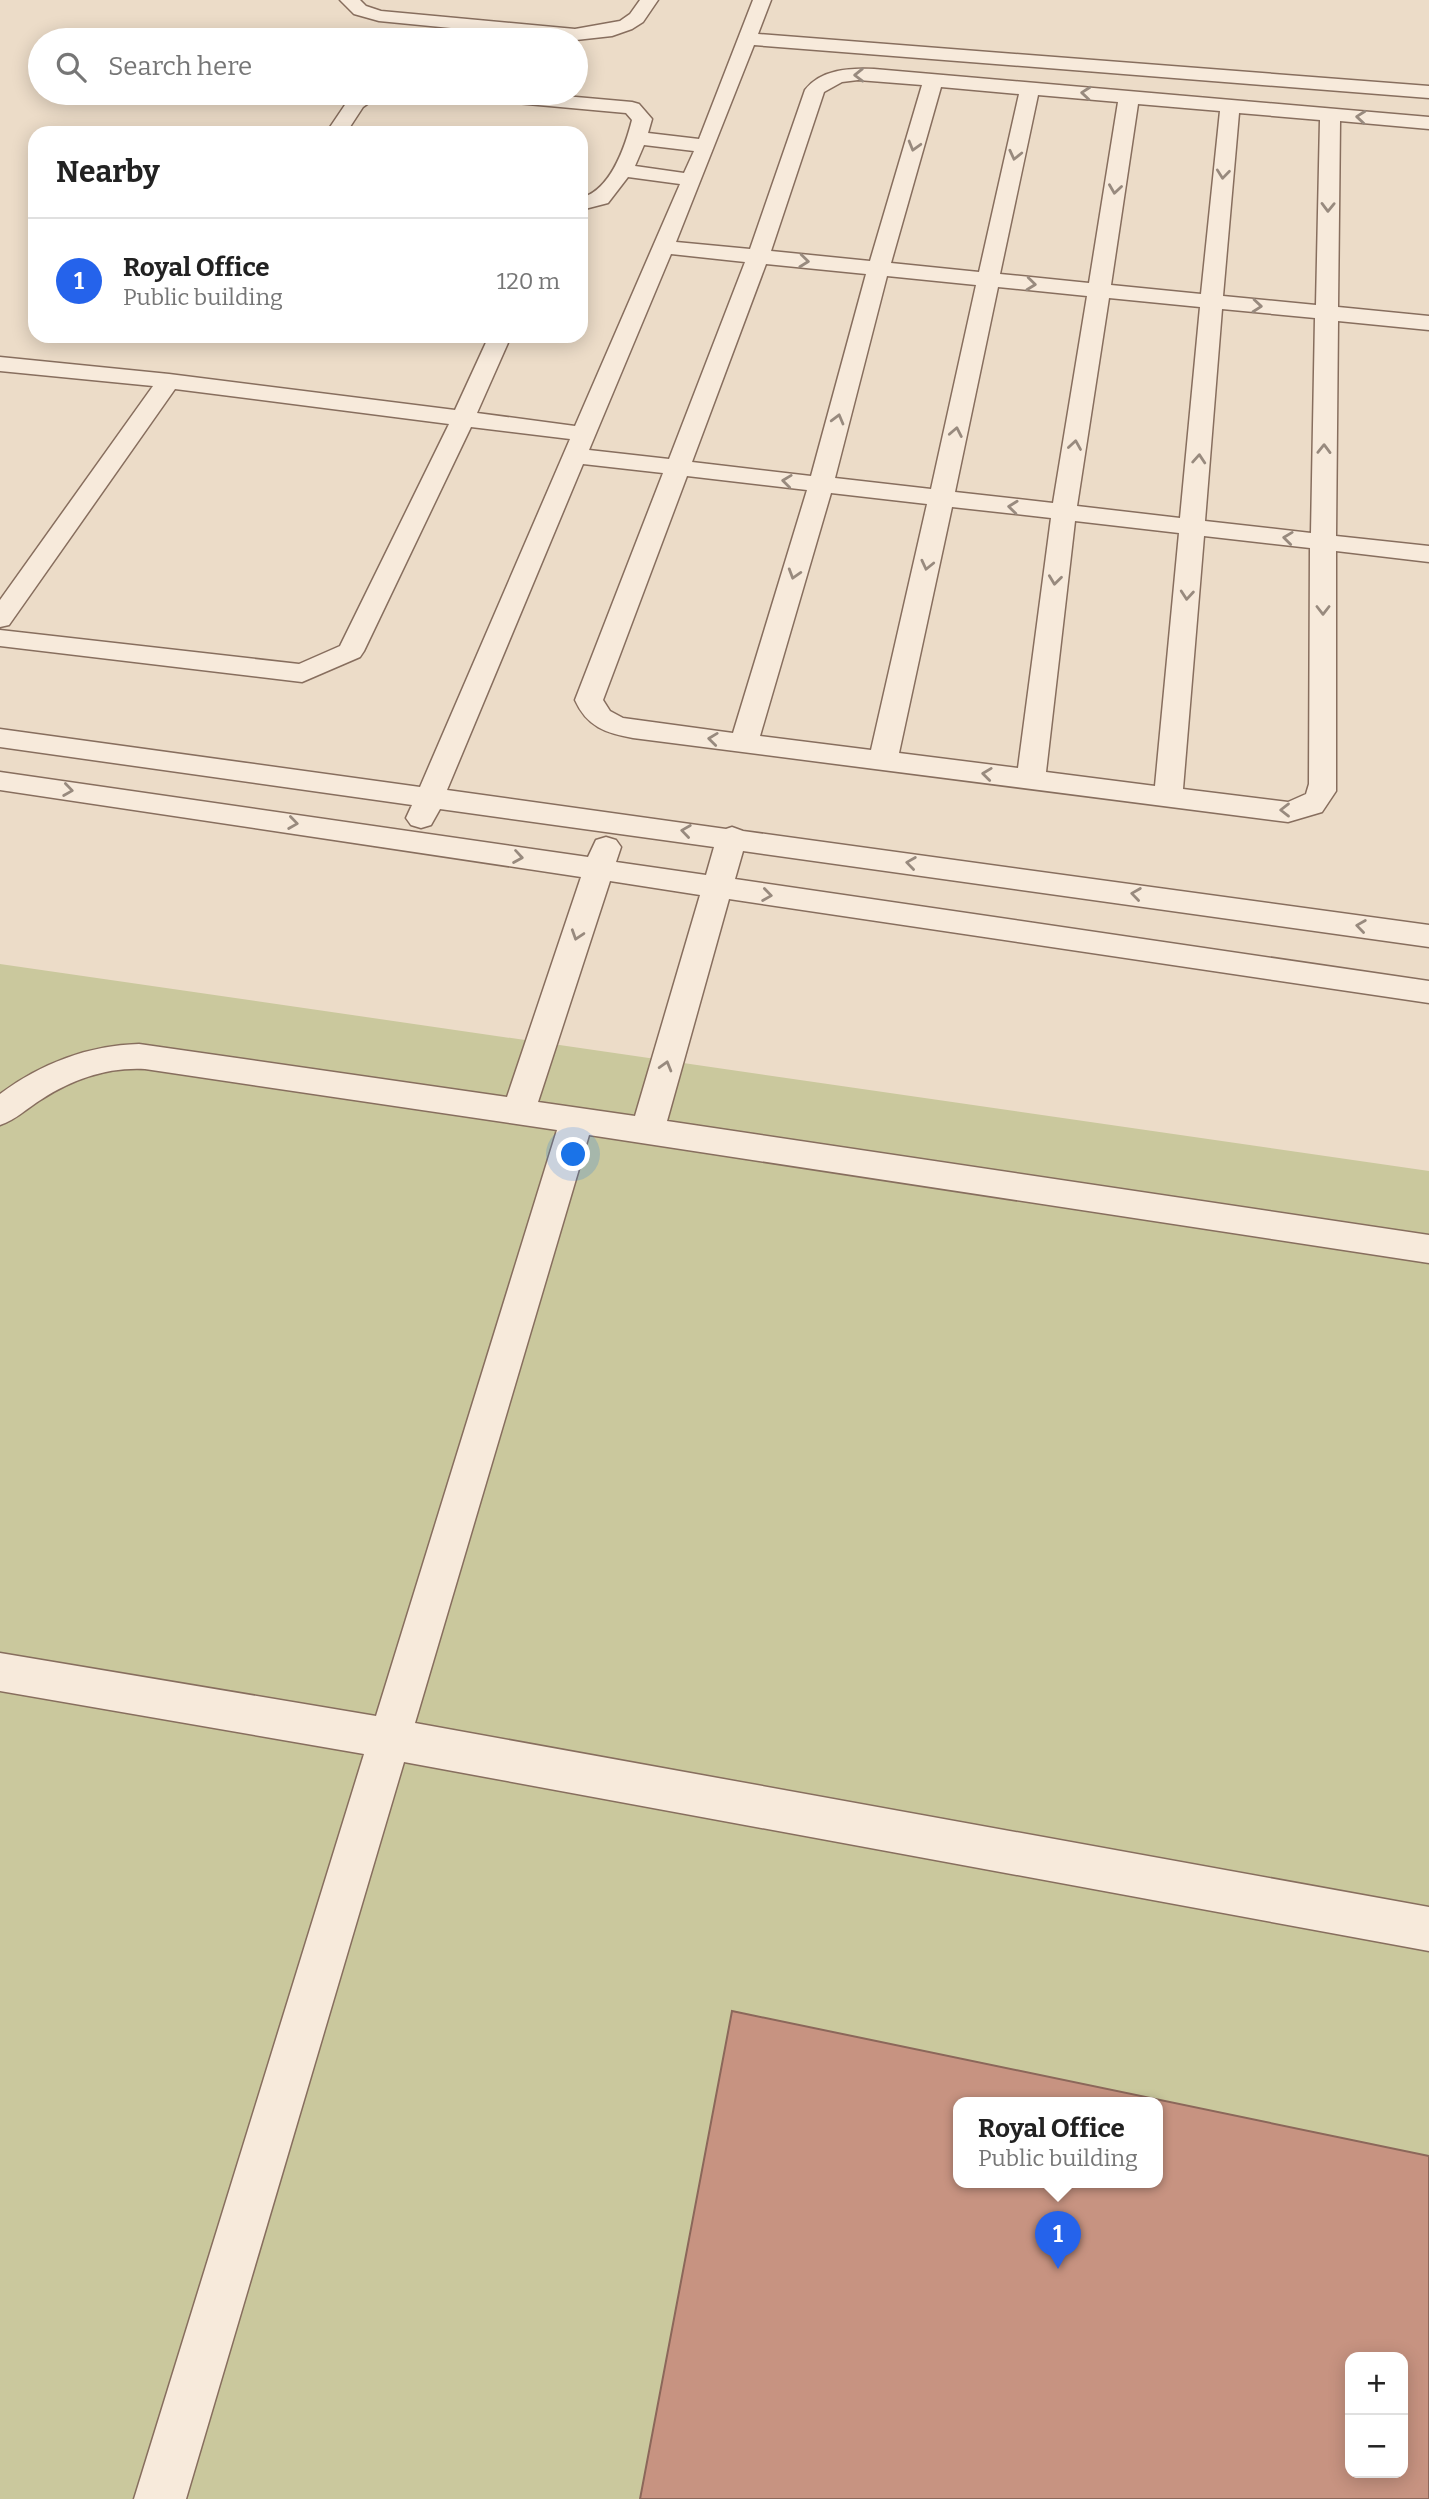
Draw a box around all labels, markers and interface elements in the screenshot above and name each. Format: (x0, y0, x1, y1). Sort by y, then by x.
search box (28, 28, 588, 105)
icon: search (52, 48, 90, 86)
text: Search here (108, 51, 252, 82)
one-way arrow (853, 68, 864, 83)
one-way arrow (1080, 86, 1091, 101)
one-way arrow (1355, 110, 1366, 125)
one-way arrow (907, 140, 922, 152)
one-way arrow (1009, 149, 1023, 161)
text: Nearby (56, 154, 160, 190)
one-way arrow (1216, 168, 1231, 179)
one-way arrow (1108, 183, 1123, 195)
one-way arrow (1320, 202, 1336, 213)
text: Royal Office (123, 252, 270, 283)
one-way arrow (799, 254, 810, 269)
text: 1 (74, 267, 84, 295)
text: 120 m (497, 267, 560, 295)
one-way arrow (1026, 276, 1037, 291)
text: Public building (123, 283, 283, 311)
one-way arrow (1252, 298, 1263, 313)
one-way arrow (830, 413, 844, 425)
one-way arrow (948, 426, 963, 438)
one-way arrow (1067, 439, 1082, 451)
one-way arrow (1316, 443, 1332, 454)
one-way arrow (1191, 453, 1206, 464)
one-way arrow (782, 474, 793, 489)
one-way arrow (1008, 499, 1019, 514)
one-way arrow (1282, 531, 1293, 546)
one-way arrow (921, 559, 936, 571)
one-way arrow (788, 567, 803, 579)
one-way arrow (1048, 574, 1063, 586)
one-way arrow (1180, 590, 1195, 601)
one-way arrow (1315, 605, 1331, 616)
one-way arrow (707, 731, 718, 746)
one-way arrow (981, 766, 993, 781)
one-way arrow (62, 783, 73, 798)
one-way arrow (1280, 802, 1290, 818)
one-way arrow (287, 815, 299, 830)
one-way arrow (680, 824, 691, 839)
one-way arrow (512, 849, 524, 864)
one-way arrow (905, 855, 917, 870)
one-way arrow (761, 887, 773, 902)
one-way arrow (1130, 887, 1142, 902)
one-way arrow (1356, 919, 1367, 934)
one-way arrow (571, 928, 585, 940)
one-way arrow (658, 1060, 673, 1072)
your location (556, 1137, 590, 1171)
popup (953, 2097, 1163, 2188)
text: Royal Office (978, 2113, 1125, 2144)
text: Public building (978, 2144, 1138, 2172)
pin: 1 (1035, 2211, 1081, 2269)
map controls (1345, 2352, 1408, 2478)
button: + (1345, 2352, 1408, 2415)
button: − (1345, 2415, 1408, 2478)

